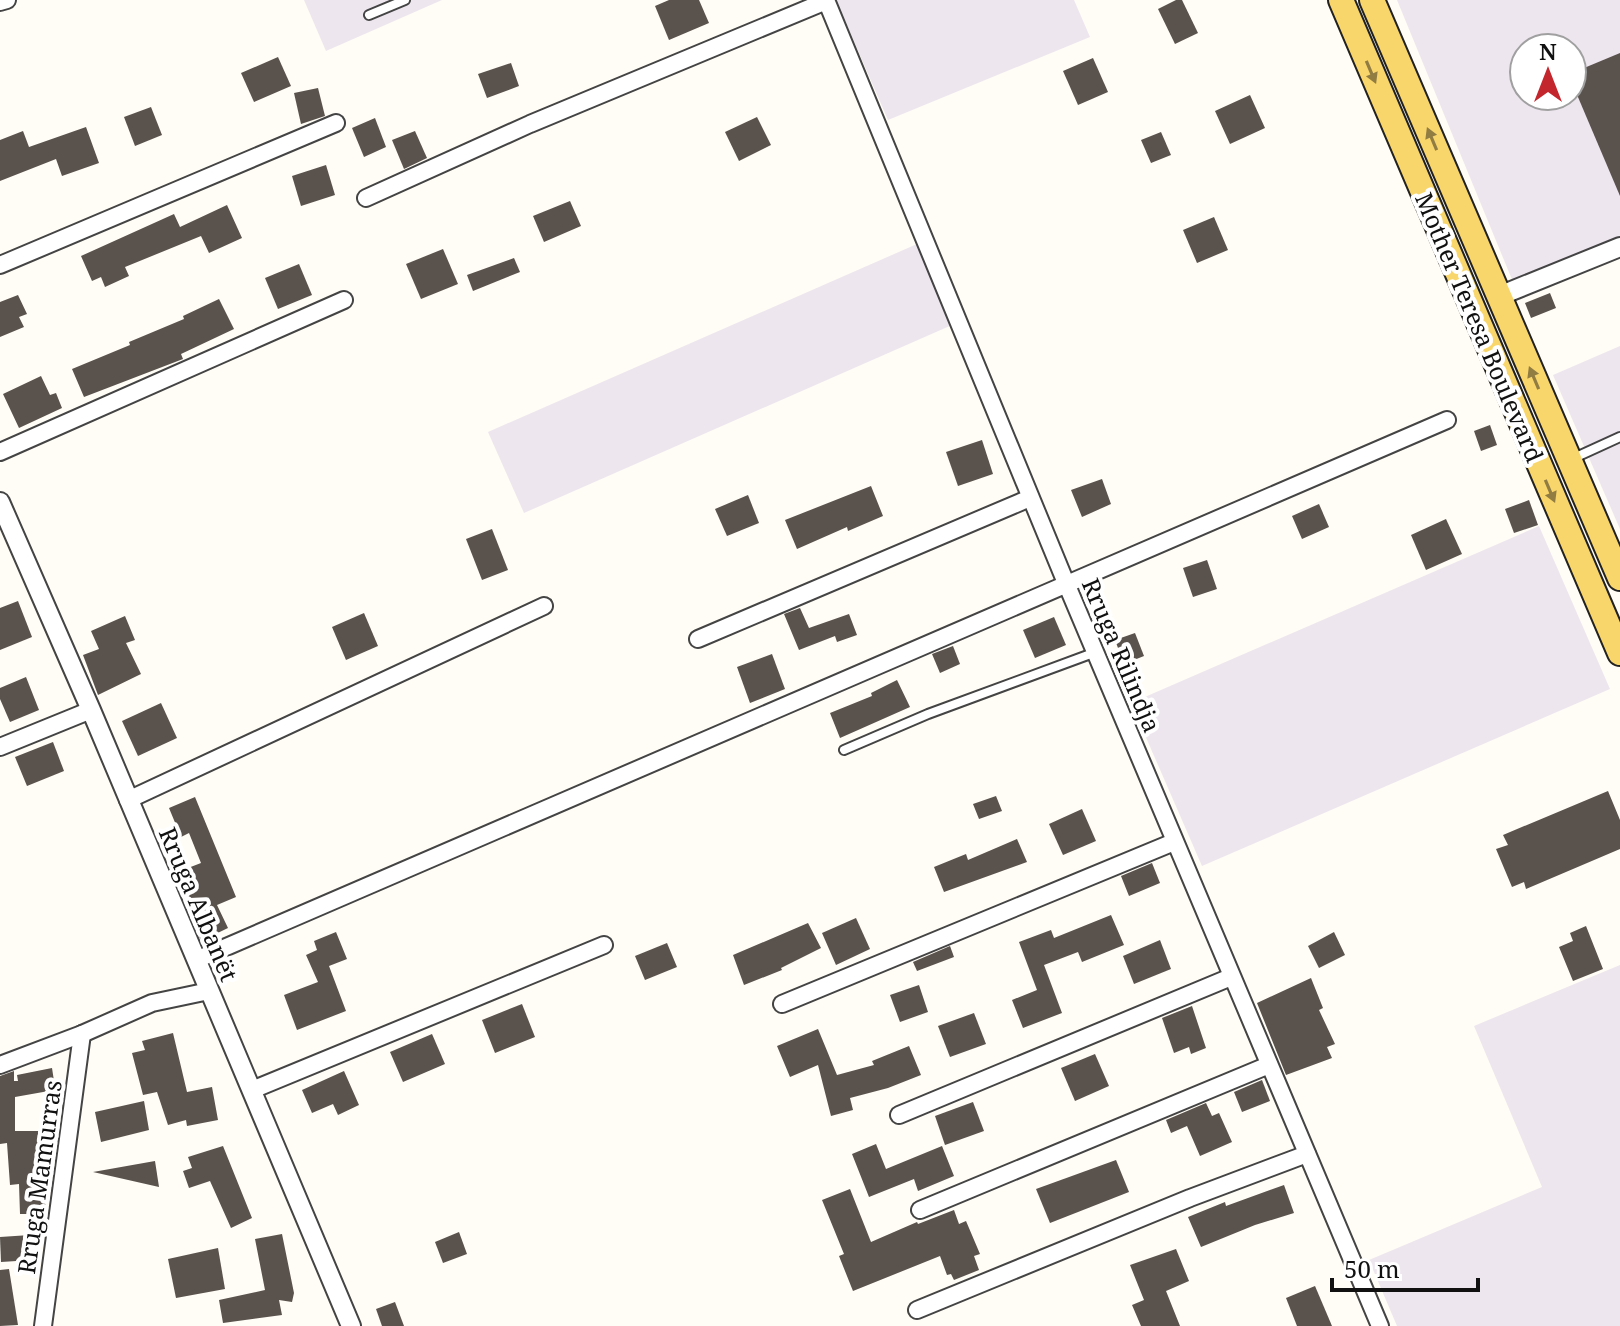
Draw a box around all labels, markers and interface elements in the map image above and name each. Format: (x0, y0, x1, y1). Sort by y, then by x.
north arrow (1508, 32, 1588, 112)
text: N (1539, 36, 1557, 66)
one-way arrow (1365, 60, 1378, 84)
one-way arrow (1425, 127, 1438, 151)
street label: Mother Teresa Boulevard (1408, 187, 1552, 467)
one-way arrow (1528, 366, 1541, 390)
one-way arrow (1544, 479, 1557, 503)
street label: Rruga Rilindja (1075, 573, 1169, 737)
street label: Rruga Albanët (152, 822, 246, 986)
street label: Rruga Mamurras (9, 1078, 69, 1276)
scale bar (1332, 1242, 1478, 1292)
text: 50 m (1344, 1252, 1400, 1285)

